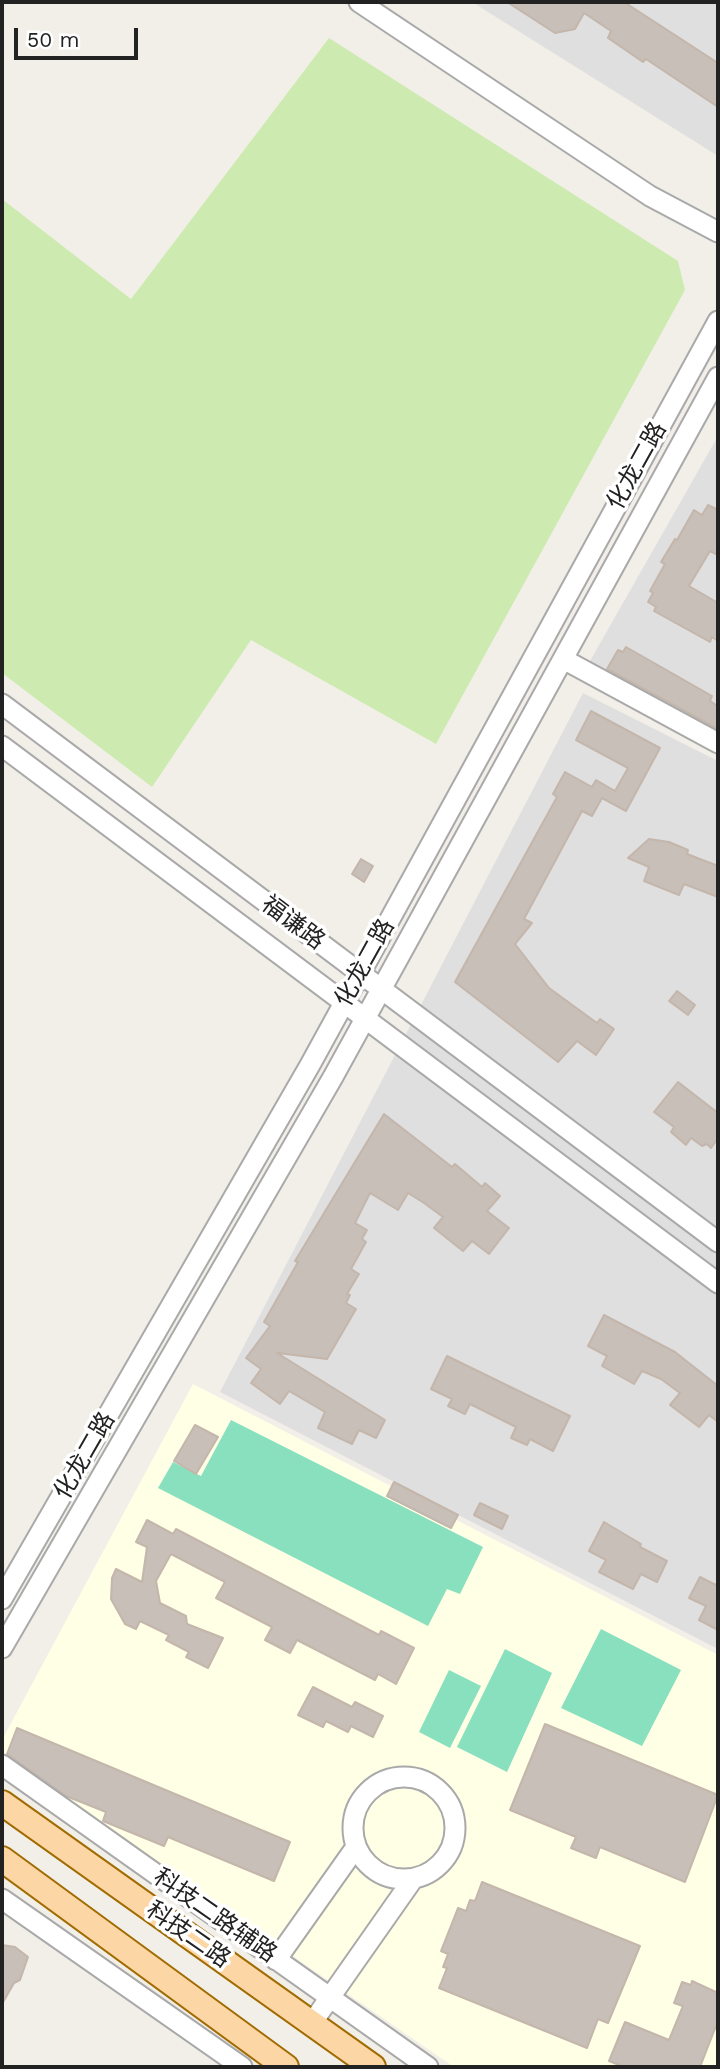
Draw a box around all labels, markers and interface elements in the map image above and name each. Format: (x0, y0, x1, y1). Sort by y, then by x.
scale bar (18, 14, 142, 58)
text: 50 m (27, 27, 79, 52)
street label: 化龙二路 (601, 417, 673, 515)
street label: 福谦路 (256, 890, 330, 956)
street label: 化龙二路 (329, 914, 401, 1012)
street label: 化龙二路 (49, 1407, 121, 1505)
street label: 科技二路辅路 (148, 1863, 282, 1969)
street label: 科技二路 (140, 1896, 236, 1974)

